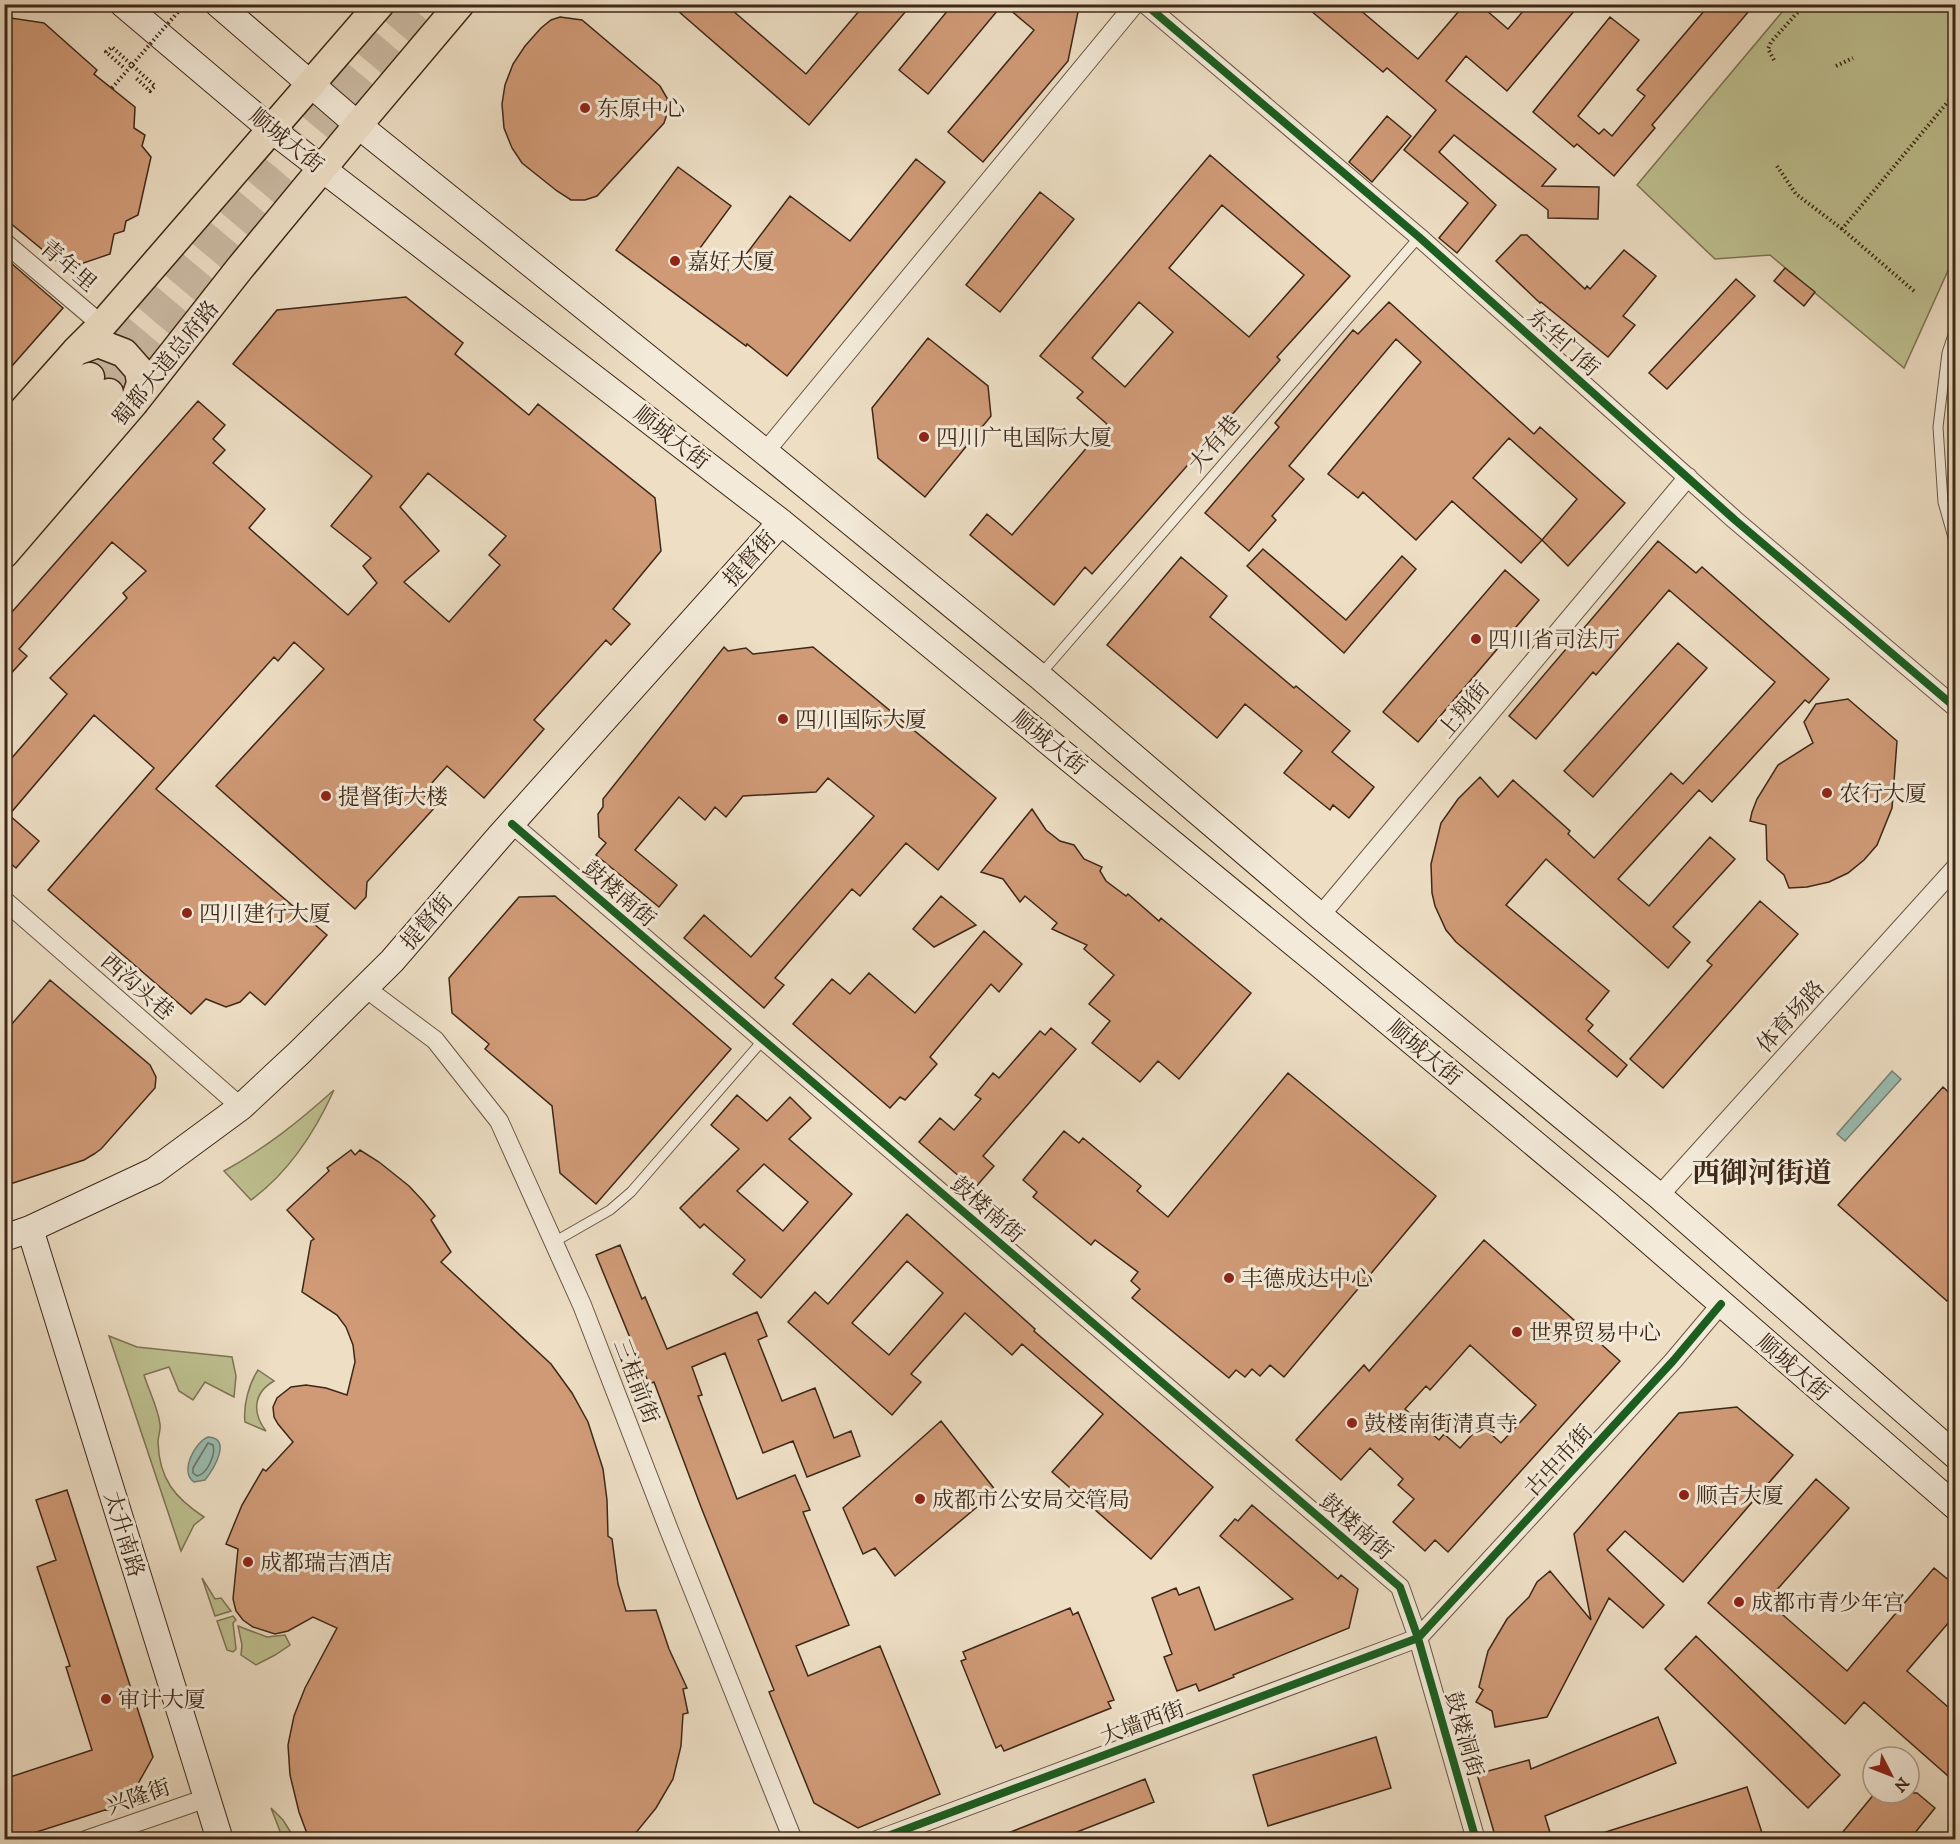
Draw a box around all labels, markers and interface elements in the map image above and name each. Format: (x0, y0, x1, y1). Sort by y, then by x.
place label: 东原中心 (597, 96, 685, 123)
marker: 东原中心 (578, 101, 592, 115)
street label: 顺城大街 (243, 103, 329, 179)
street label: 青年里 (34, 234, 102, 298)
place label: 嘉好大厦 (687, 249, 775, 276)
marker: 嘉好大厦 (668, 254, 682, 268)
street label: 蜀都大道总府路 (107, 296, 225, 432)
street label: 东华门街 (1521, 304, 1605, 383)
street label: 顺城大街 (628, 400, 714, 476)
street label: 大有巷 (1183, 410, 1247, 478)
place label: 四川广电国际大厦 (936, 425, 1112, 452)
marker: 四川广电国际大厦 (917, 430, 931, 444)
street label: 提督街 (718, 525, 782, 593)
place label: 四川省司法厅 (1488, 627, 1620, 654)
marker: 四川省司法厅 (1469, 632, 1483, 646)
street label: 上翔街 (1433, 676, 1496, 744)
street label: 顺城大街 (1006, 705, 1092, 781)
place label: 四川国际大厦 (795, 707, 927, 734)
marker: 四川国际大厦 (776, 712, 790, 726)
place label: 农行大厦 (1839, 781, 1927, 808)
place label: 提督街大楼 (338, 784, 448, 811)
marker: 农行大厦 (1820, 786, 1834, 800)
marker: 提督街大楼 (319, 789, 333, 803)
street label: 鼓楼南街 (577, 855, 661, 933)
street label: 提督街 (395, 888, 459, 956)
place label: 四川建行大厦 (199, 901, 331, 928)
marker: 四川建行大厦 (180, 906, 194, 920)
street label: 西沟头巷 (95, 948, 179, 1026)
street label: 体育场路 (1752, 975, 1831, 1059)
street label: 顺城大街 (1382, 1015, 1466, 1092)
district label: 西御河街道 (1692, 1156, 1832, 1191)
street label: 鼓楼南街 (945, 1171, 1029, 1249)
place label: 丰德成达中心 (1241, 1266, 1373, 1293)
marker: 丰德成达中心 (1222, 1271, 1236, 1285)
place label: 世界贸易中心 (1529, 1320, 1661, 1347)
marker: 世界贸易中心 (1510, 1325, 1524, 1339)
street label: 顺城大街 (1751, 1329, 1835, 1407)
street label: 三桂前街 (607, 1336, 664, 1427)
place label: 鼓楼南街清真寺 (1364, 1411, 1518, 1438)
marker: 鼓楼南街清真寺 (1345, 1416, 1359, 1430)
street label: 古中市街 (1519, 1420, 1599, 1502)
place label: 顺吉大厦 (1696, 1483, 1784, 1510)
place label: 成都市公安局交管局 (932, 1487, 1130, 1514)
street label: 太升南路 (98, 1488, 149, 1580)
street label: 鼓楼南街 (1314, 1488, 1398, 1566)
marker: 顺吉大厦 (1677, 1488, 1691, 1502)
marker: 成都市公安局交管局 (913, 1492, 927, 1506)
place label: 成都瑞吉酒店 (260, 1550, 392, 1577)
marker: 成都瑞吉酒店 (241, 1555, 255, 1569)
place label: 成都市青少年宫 (1751, 1590, 1905, 1617)
marker: 成都市青少年宫 (1732, 1595, 1746, 1609)
place label: 审计大厦 (118, 1687, 206, 1714)
street label: 鼓楼洞街 (1438, 1688, 1489, 1780)
marker: 审计大厦 (99, 1692, 113, 1706)
street label: 大墙西街 (1097, 1696, 1188, 1751)
north arrow (1861, 1745, 1921, 1805)
text: N (1890, 1773, 1913, 1796)
street label: 兴隆街 (103, 1774, 174, 1821)

